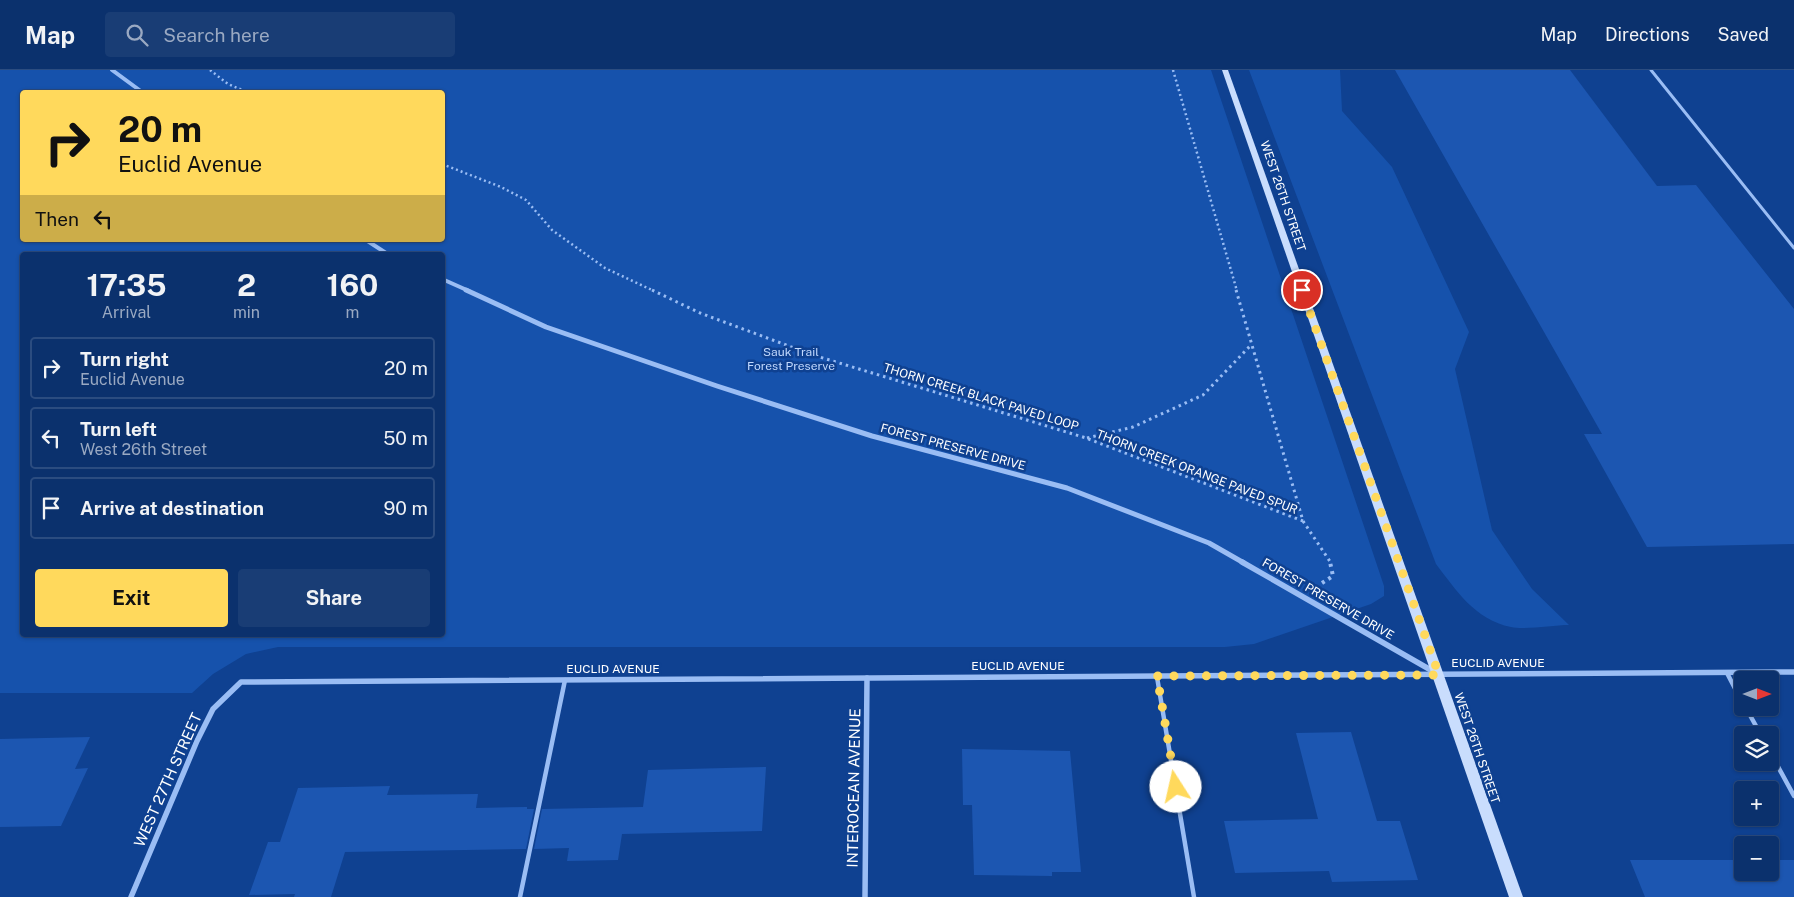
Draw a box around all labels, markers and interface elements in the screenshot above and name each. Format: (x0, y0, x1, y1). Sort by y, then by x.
search box (105, 12, 455, 57)
text: Map (25, 21, 75, 49)
icon: search (123, 21, 151, 49)
text: Search here (163, 24, 270, 46)
text: Map (1540, 24, 1577, 45)
text: Directions (1605, 24, 1690, 45)
text: Saved (1718, 24, 1769, 45)
text: 20 m (118, 109, 202, 150)
icon: right (35, 110, 100, 175)
street label: WEST 26TH STREET (1257, 139, 1309, 253)
text: Euclid Avenue (118, 151, 262, 177)
icon: left (89, 205, 117, 233)
text: Then (35, 208, 79, 230)
text: 17:35 (87, 267, 166, 303)
text: 2 (237, 267, 256, 303)
text: 160 (327, 267, 378, 303)
pin (1281, 269, 1323, 311)
icon: arrive (1288, 276, 1316, 304)
text: Arrival (102, 303, 151, 322)
text: min (233, 303, 260, 322)
text: m (346, 303, 359, 322)
park label: Sauk Trail Forest Preserve (747, 345, 835, 373)
text: Turn right (80, 348, 169, 370)
icon: right (37, 354, 65, 382)
text: 20 m (384, 357, 428, 379)
street label: THORN CREEK BLACK PAVED LOOP (882, 361, 1081, 434)
text: Euclid Avenue (80, 370, 185, 389)
text: Turn left (80, 418, 157, 440)
street label: FOREST PRESERVE DRIVE (879, 421, 1027, 473)
icon: left (37, 424, 65, 452)
text: 50 m (383, 427, 428, 449)
street label: THORN CREEK ORANGE PAVED SPUR (1094, 427, 1300, 517)
text: West 26th Street (80, 440, 207, 459)
icon: arrive (37, 494, 65, 522)
text: Arrive at destination (80, 497, 264, 519)
text: 90 m (384, 497, 428, 519)
street label: FOREST PRESERVE DRIVE (1260, 555, 1396, 643)
button: Exit (35, 569, 228, 627)
button: Share (238, 569, 430, 627)
street label: EUCLID AVENUE (1451, 656, 1545, 670)
street label: EUCLID AVENUE (971, 659, 1065, 673)
street label: EUCLID AVENUE (566, 662, 660, 676)
north arrow (1734, 671, 1779, 716)
map controls (1734, 671, 1779, 881)
street label: WEST 26TH STREET (1451, 691, 1503, 805)
street label: INTEROCEAN AVENUE (844, 708, 863, 868)
street label: WEST 27TH STREET (130, 710, 205, 849)
button: layers (1734, 726, 1779, 771)
position arrow (1149, 760, 1201, 812)
button: + (1734, 781, 1779, 826)
button: − (1734, 836, 1779, 881)

